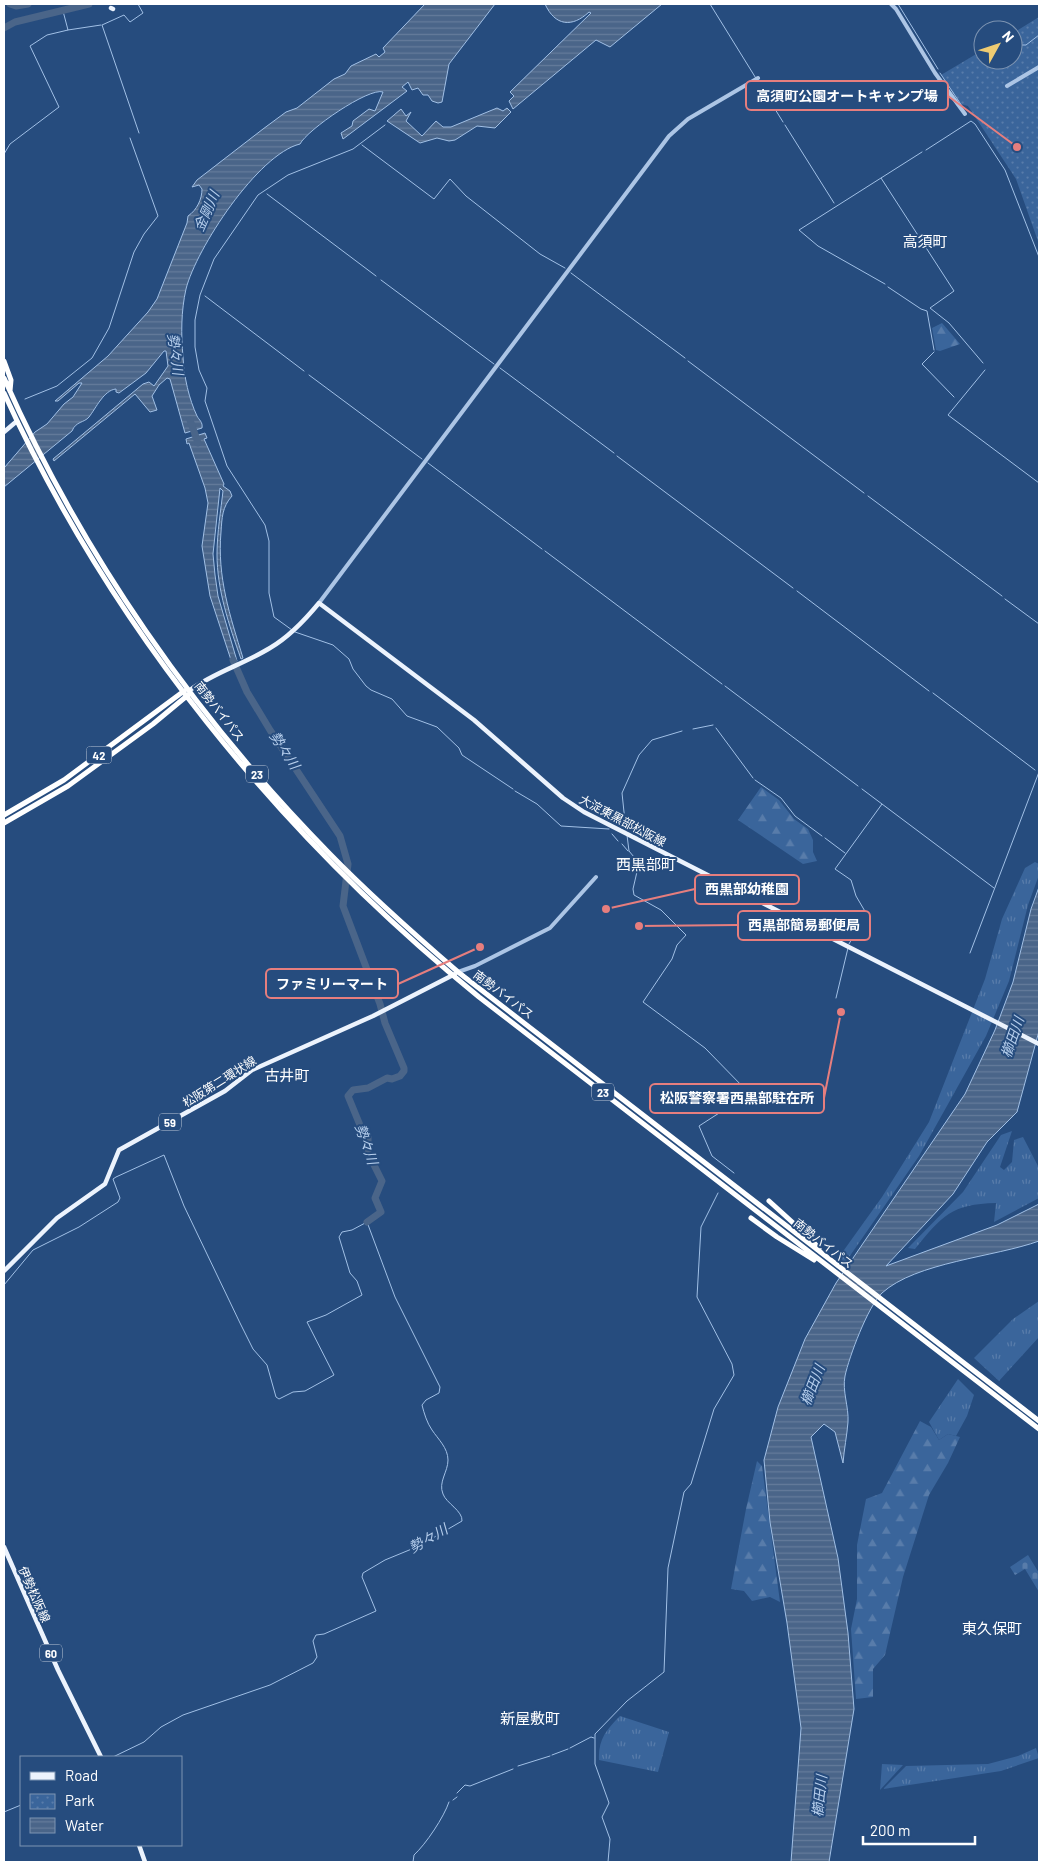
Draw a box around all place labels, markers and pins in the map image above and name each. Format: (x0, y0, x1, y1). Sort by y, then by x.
callout: 高須町公園オートキャンプ場 (746, 81, 948, 110)
callout: 西黒部幼稚園 (695, 875, 799, 904)
callout: 西黒部簡易郵便局 (738, 911, 870, 940)
callout: ファミリーマート (266, 969, 398, 998)
callout: 松阪警察署西黒部駐在所 (650, 1084, 824, 1113)

